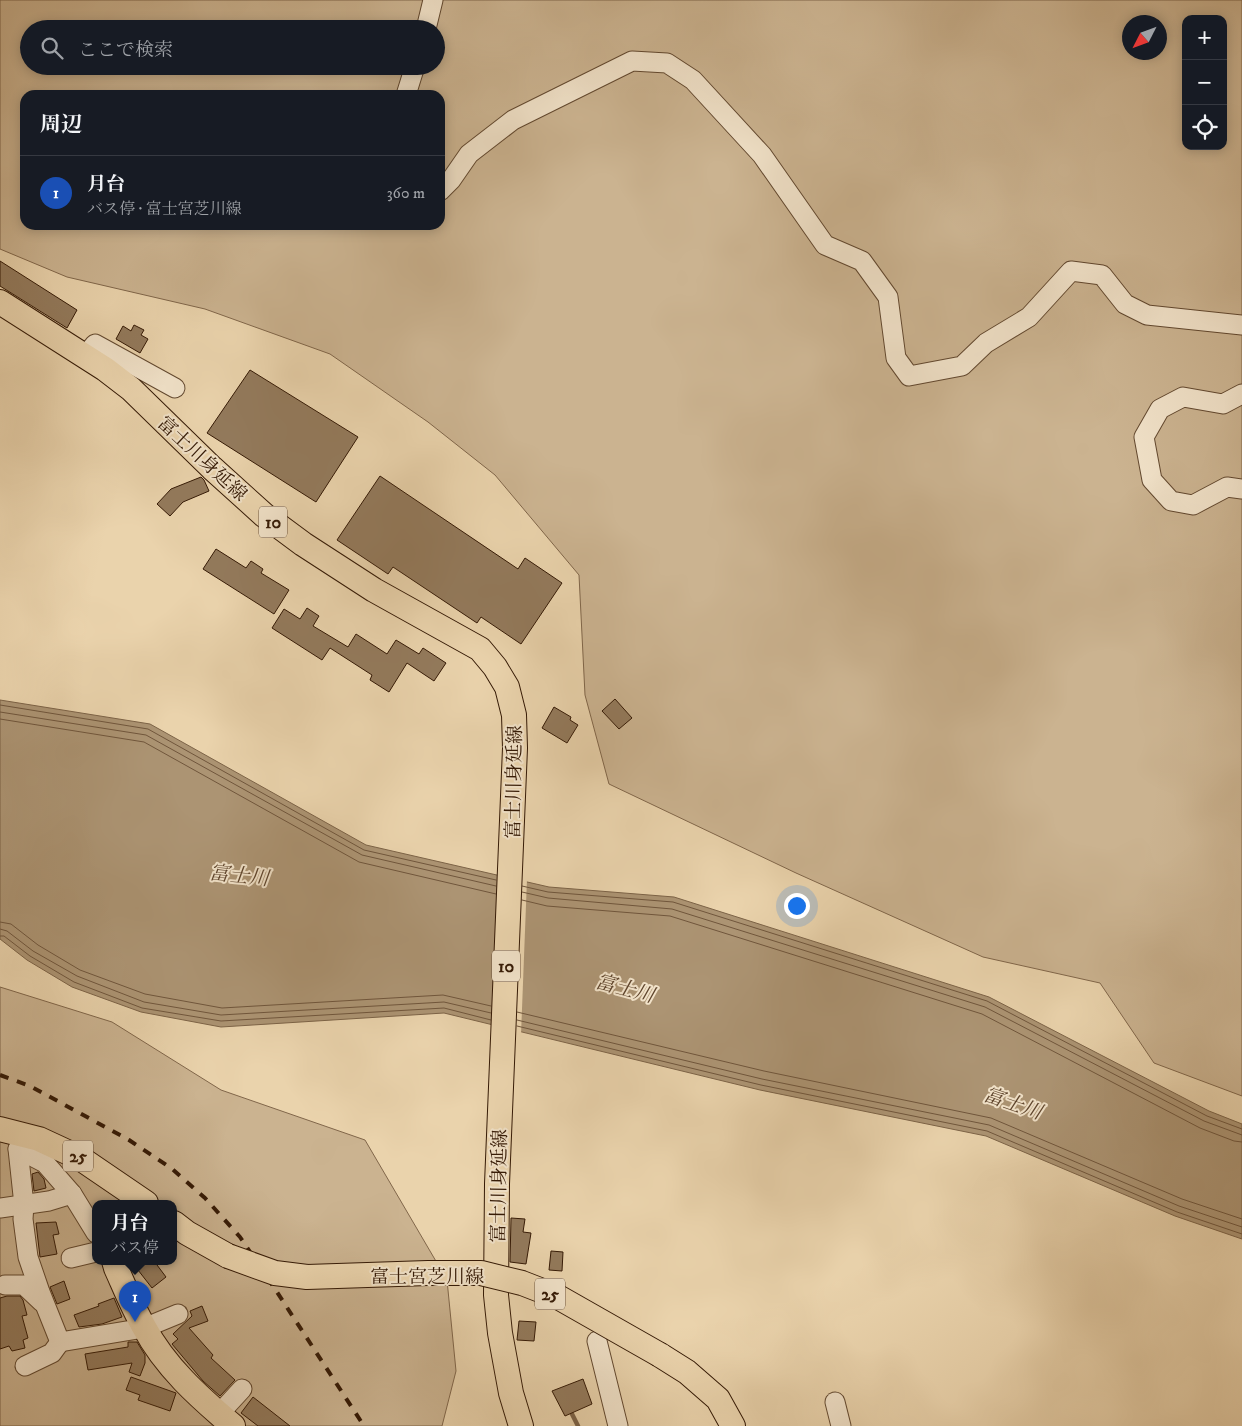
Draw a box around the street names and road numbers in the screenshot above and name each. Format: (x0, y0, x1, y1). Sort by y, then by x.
street label: 富士川身延線 (152, 412, 252, 506)
road number: 10 (259, 507, 287, 538)
street label: 富士川身延線 (502, 725, 527, 839)
road number: 10 (492, 950, 520, 981)
street label: 富士川身延線 (487, 1129, 512, 1243)
road number: 25 (63, 1140, 93, 1172)
street label: 富士宮芝川線 (370, 1266, 484, 1289)
road number: 25 (535, 1278, 565, 1310)

